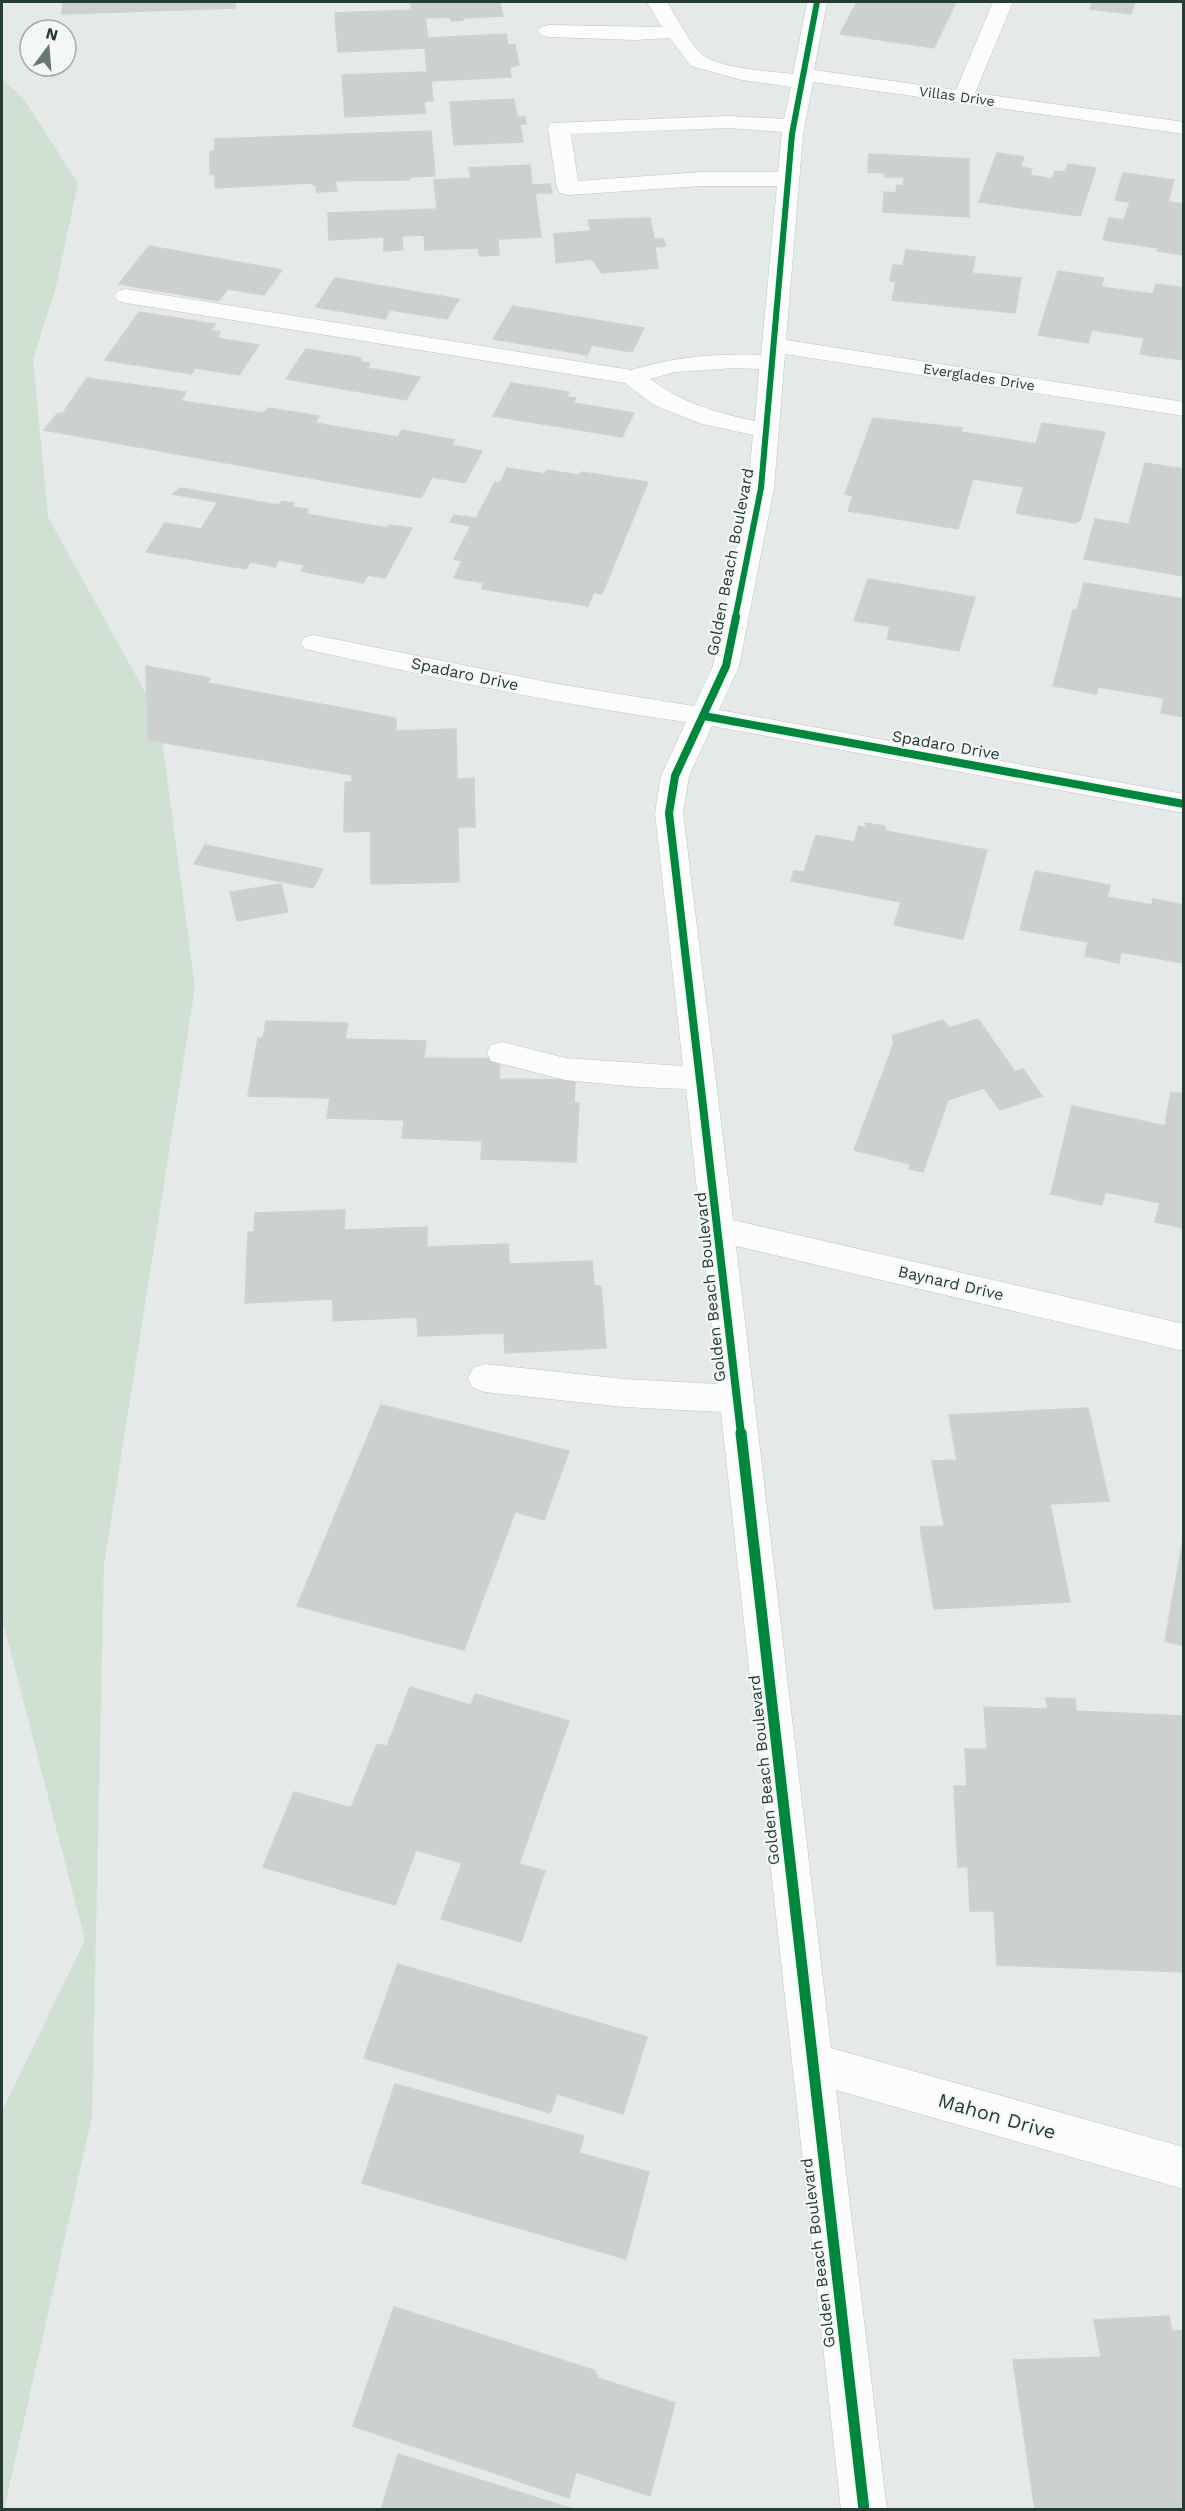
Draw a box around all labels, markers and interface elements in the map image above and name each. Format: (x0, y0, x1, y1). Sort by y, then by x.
north arrow (18, 18, 78, 78)
text: N (44, 23, 60, 45)
street label: Villas Drive (918, 83, 996, 109)
street label: Everglades Drive (922, 360, 1036, 394)
street label: Golden Beach Boulevard (702, 466, 758, 658)
street label: Spadaro Drive (409, 653, 521, 695)
street label: Spadaro Drive (890, 726, 1002, 764)
street label: Golden Beach Boulevard (691, 1191, 729, 1383)
street label: Baynard Drive (896, 1262, 1006, 1304)
street label: Golden Beach Boulevard (745, 1674, 783, 1866)
street label: Mahon Drive (935, 2088, 1059, 2144)
street label: Golden Beach Boulevard (797, 2157, 839, 2349)

